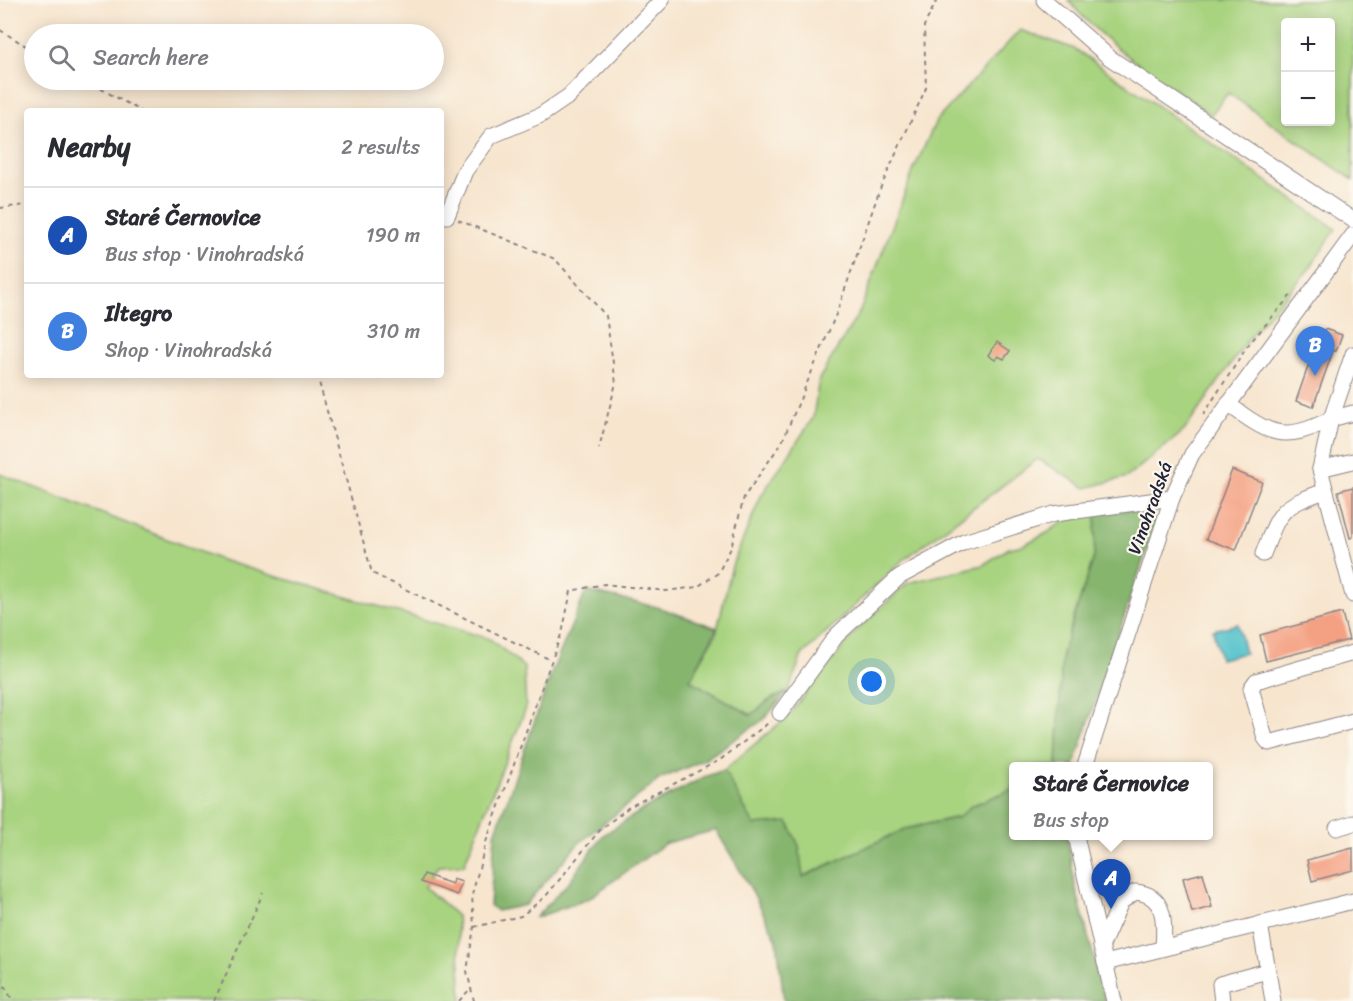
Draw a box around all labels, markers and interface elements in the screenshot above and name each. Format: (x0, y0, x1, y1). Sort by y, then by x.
map controls (1281, 18, 1335, 126)
button: + (1281, 18, 1335, 72)
search box (24, 24, 444, 90)
text: Search here (93, 38, 209, 77)
icon: search (45, 41, 78, 74)
button: − (1281, 72, 1335, 126)
text: Nearby (48, 124, 130, 170)
text: 2 results (341, 130, 420, 165)
text: Staré Černovice (105, 198, 261, 237)
text: A (61, 218, 74, 253)
text: 190 m (366, 218, 420, 253)
text: Bus stop · Vinohradská (105, 237, 304, 272)
text: Iltegro (105, 294, 172, 333)
text: B (61, 314, 74, 349)
text: 310 m (367, 314, 420, 349)
pin: B (1296, 326, 1334, 376)
text: Shop · Vinohradská (105, 333, 272, 368)
street label: Vinohradská (1118, 457, 1182, 559)
your location (857, 667, 886, 696)
popup (1009, 762, 1213, 840)
text: Staré Černovice (1033, 764, 1189, 803)
text: Bus stop (1033, 803, 1109, 838)
pin: A (1092, 860, 1130, 909)

